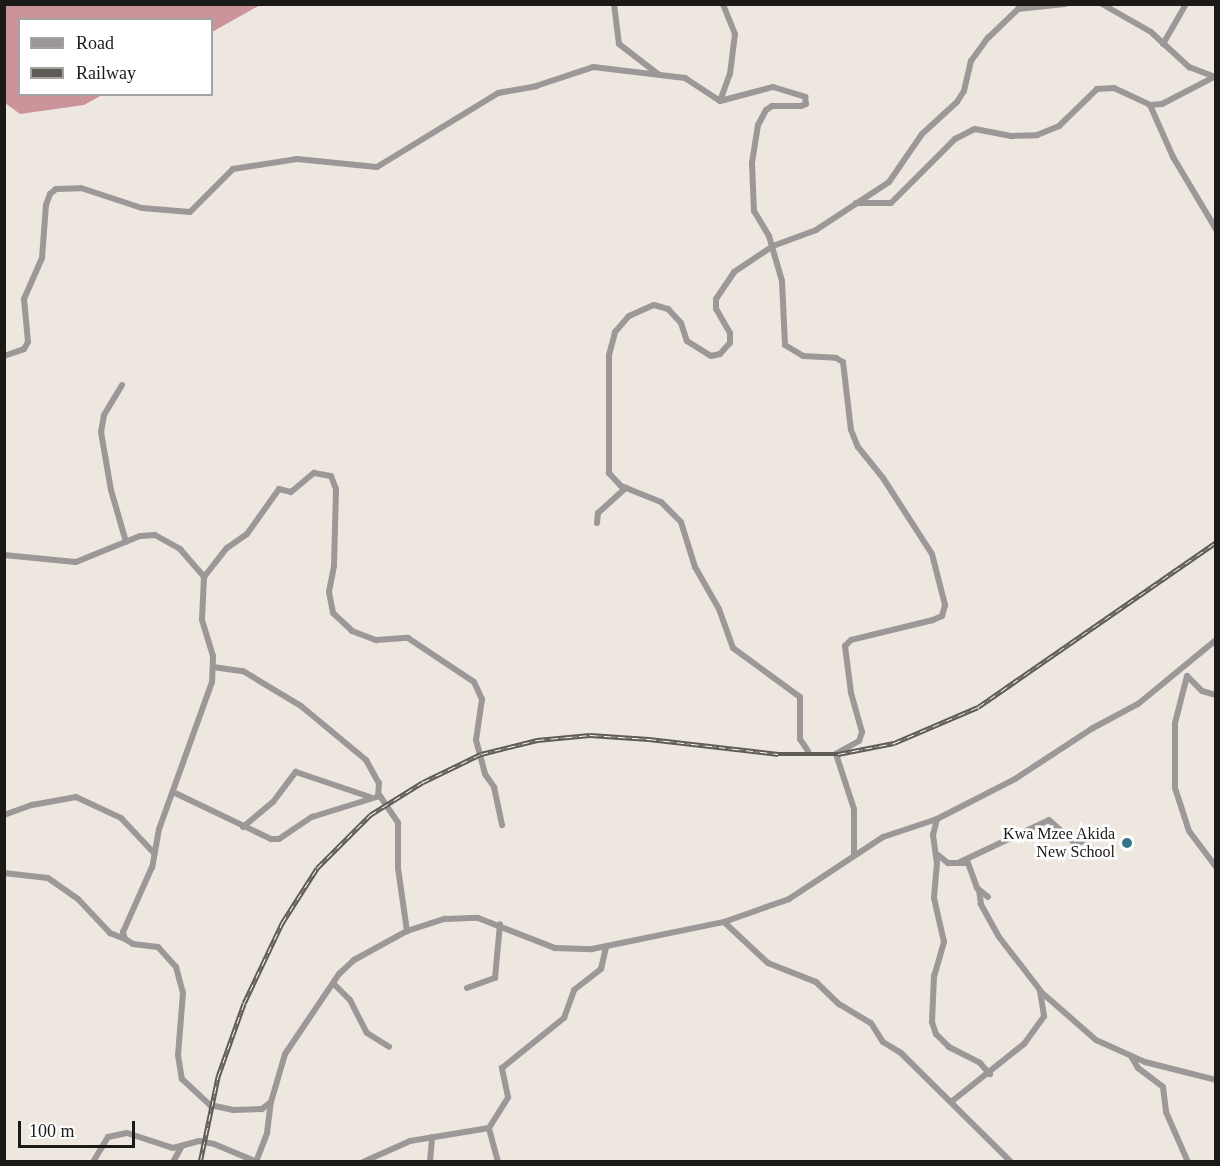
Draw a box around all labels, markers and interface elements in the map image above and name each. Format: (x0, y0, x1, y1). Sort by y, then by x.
legend (18, 18, 213, 96)
text: Road (76, 33, 114, 53)
text: Railway (76, 63, 136, 83)
place label: Kwa Mzee Akida New School (1002, 824, 1115, 862)
marker: Kwa Mzee Akida New School (1120, 836, 1134, 850)
scale bar (21, 1109, 138, 1147)
text: 100 m (29, 1121, 75, 1141)

